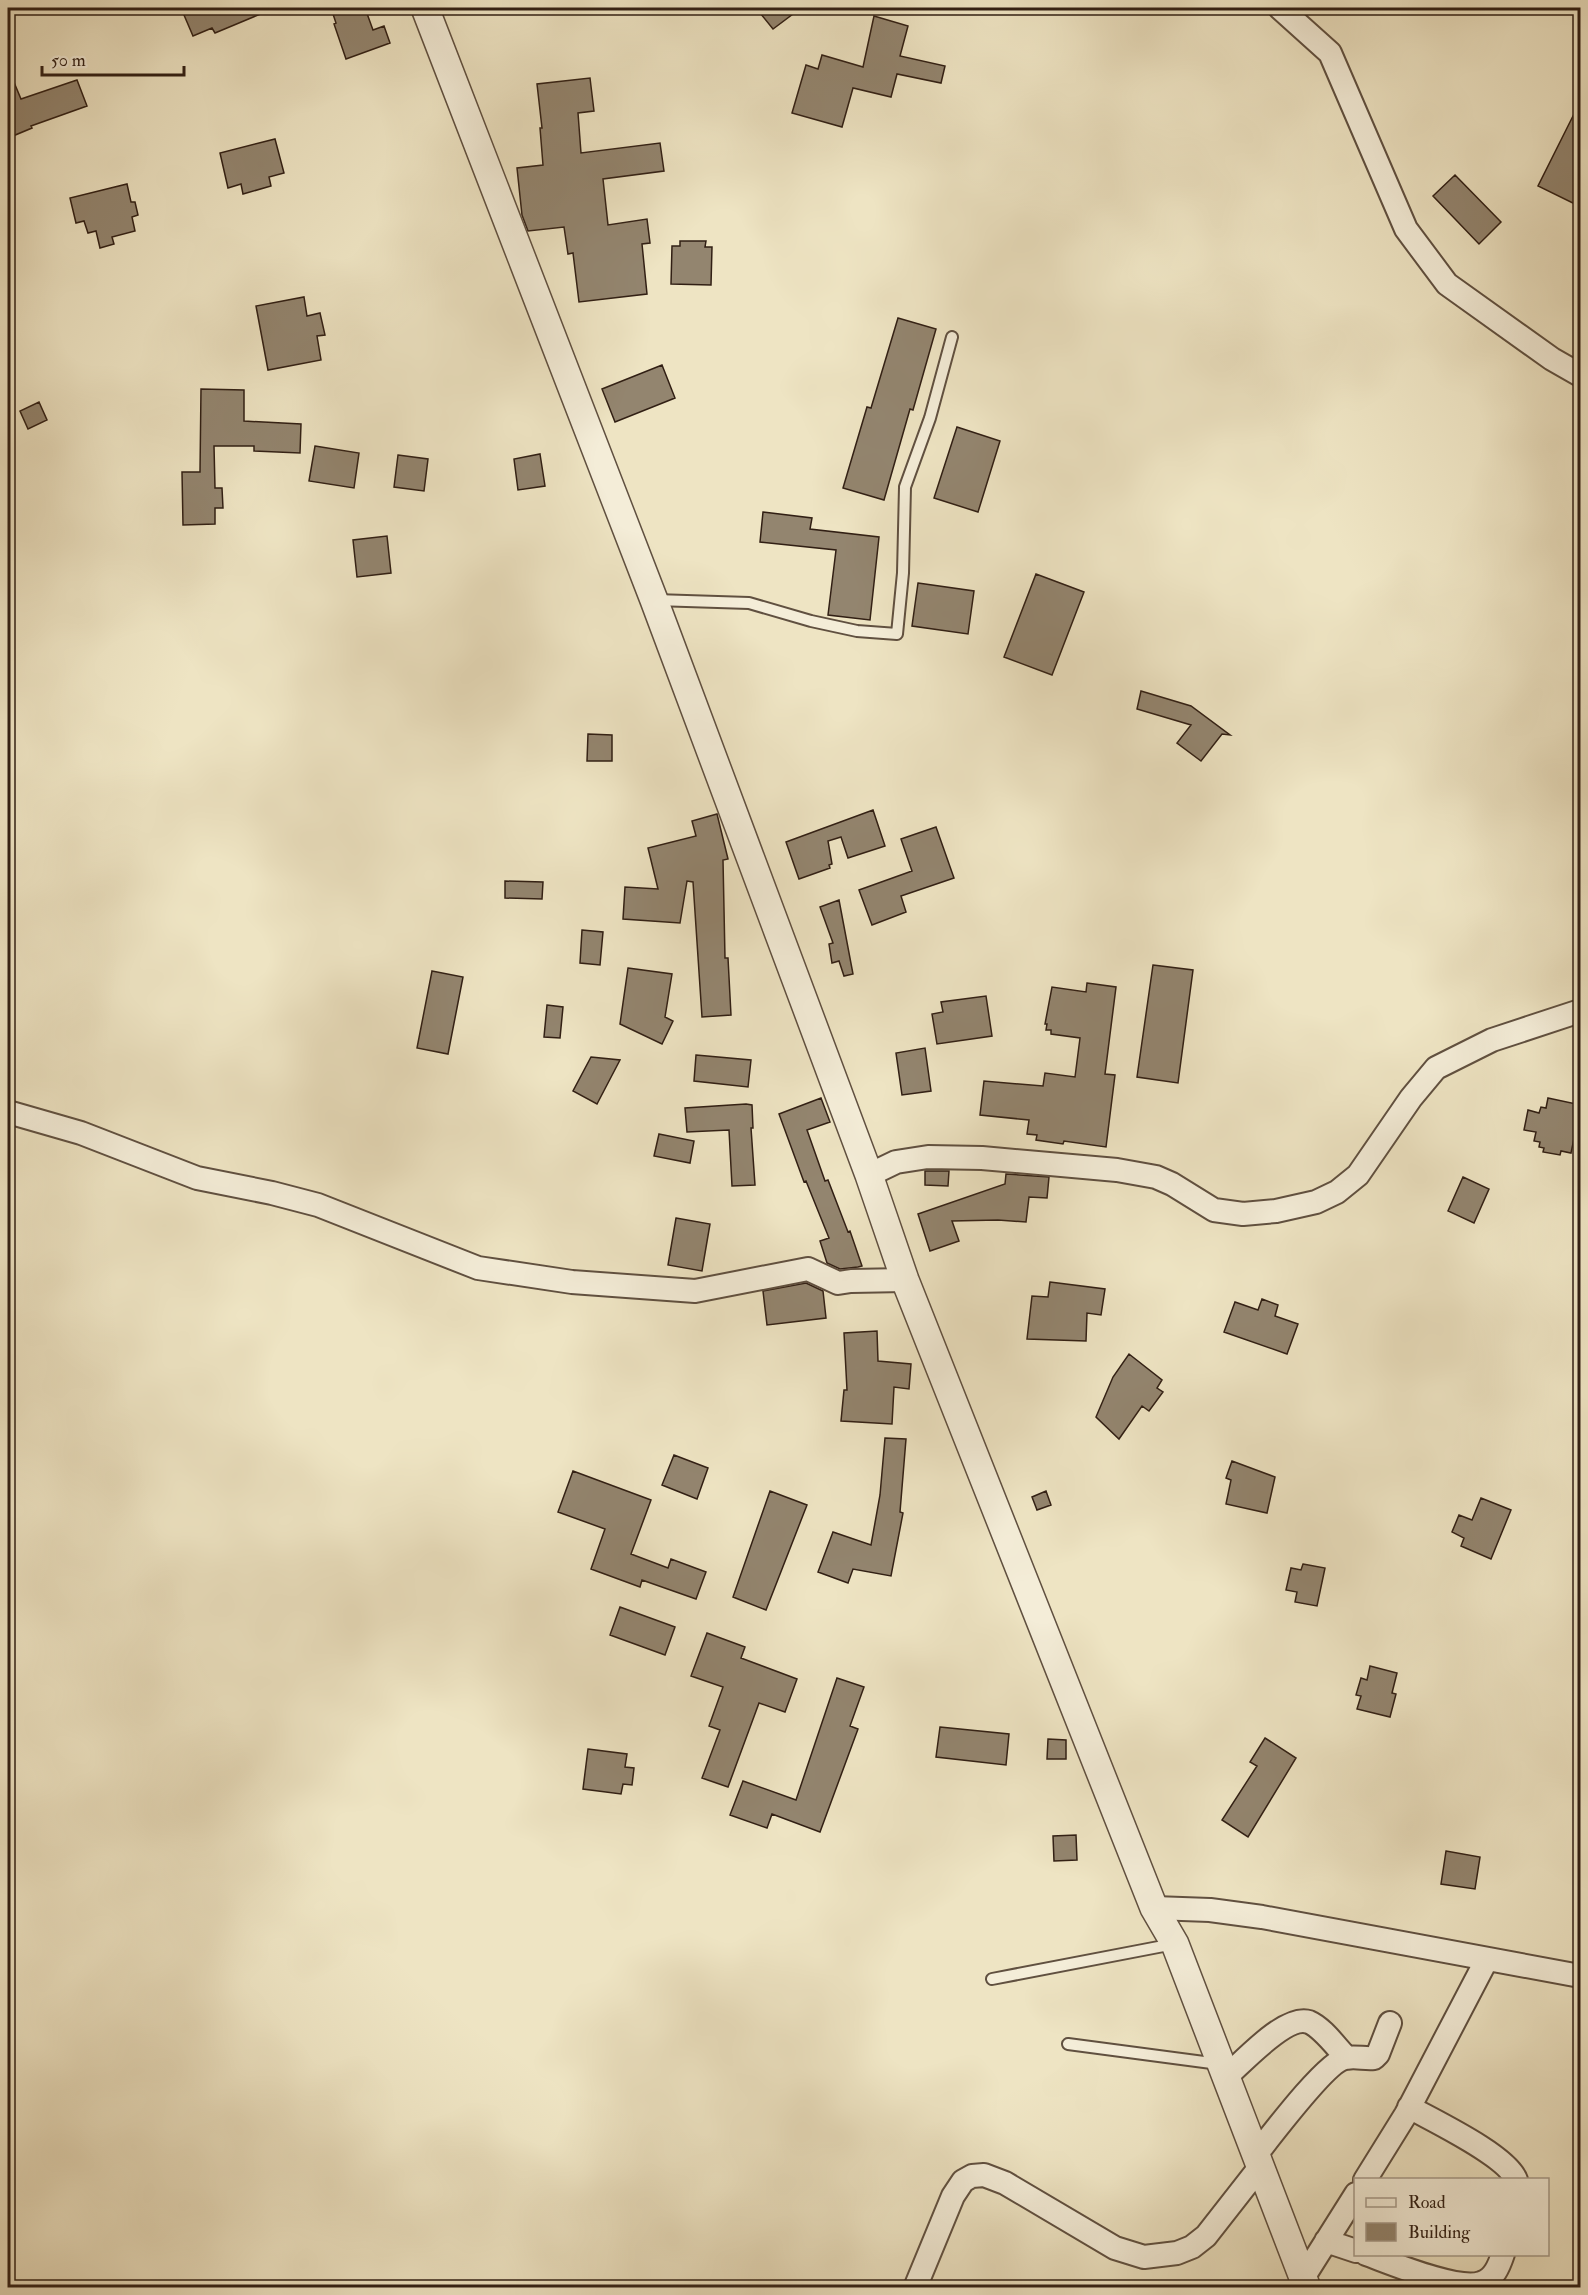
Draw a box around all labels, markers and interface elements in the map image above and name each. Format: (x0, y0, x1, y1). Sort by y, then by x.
scale bar (42, 39, 184, 77)
text: 50 m (51, 49, 86, 72)
legend (1354, 2178, 1549, 2256)
text: Road (1408, 2191, 1446, 2214)
text: Building (1408, 2221, 1471, 2244)

